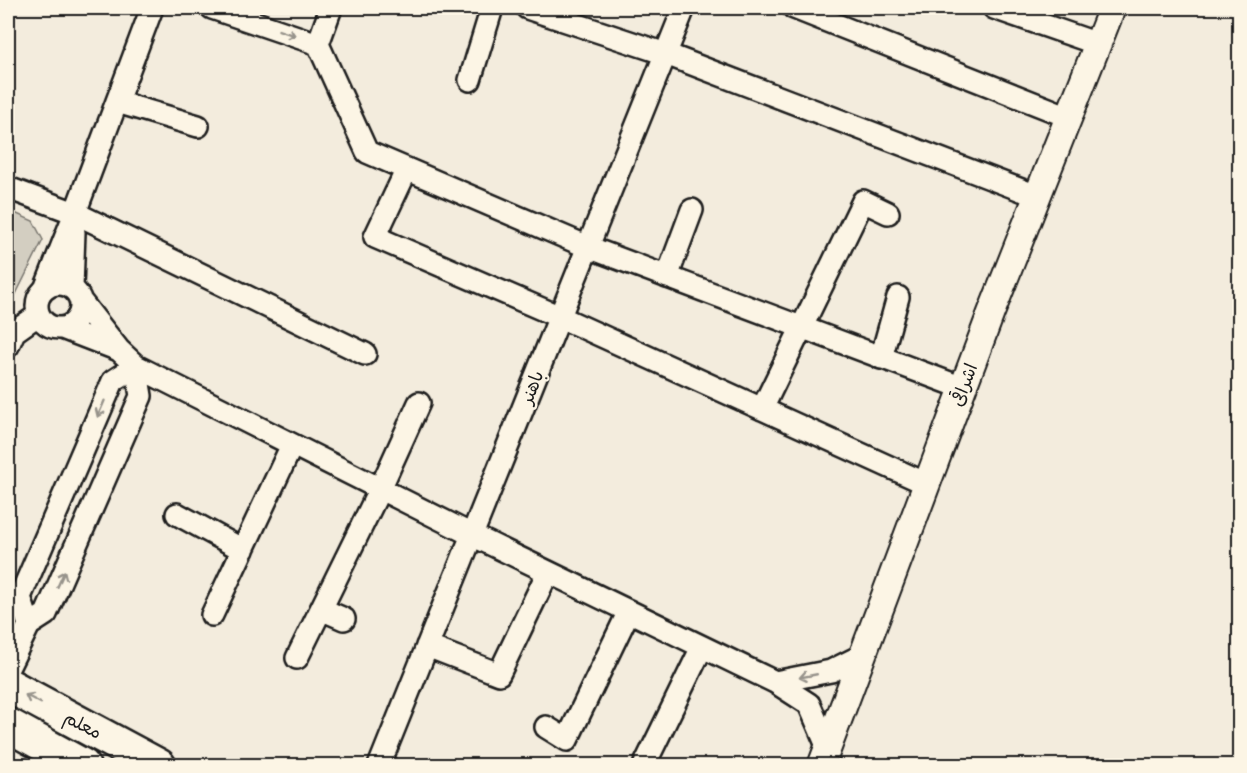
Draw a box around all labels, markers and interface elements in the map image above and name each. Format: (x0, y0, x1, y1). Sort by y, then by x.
one-way arrow (277, 29, 296, 40)
street label: اشراقی (945, 360, 982, 410)
street label: باهنر (514, 367, 549, 409)
one-way arrow (95, 399, 106, 418)
one-way arrow (56, 570, 67, 588)
one-way arrow (799, 671, 819, 682)
one-way arrow (25, 693, 42, 705)
street label: معلم (59, 705, 106, 747)

